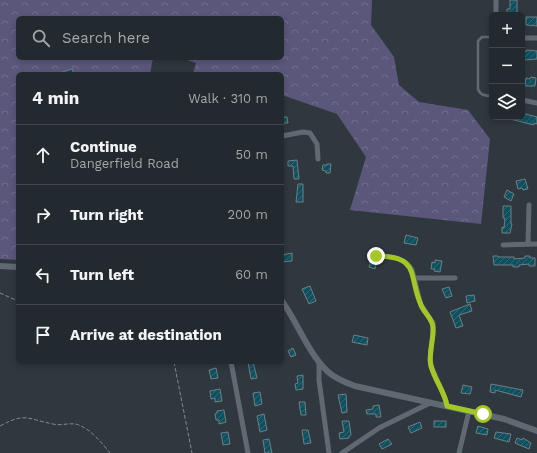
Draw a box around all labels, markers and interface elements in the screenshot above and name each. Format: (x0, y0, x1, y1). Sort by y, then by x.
map controls (489, 12, 525, 120)
button: + (489, 12, 525, 48)
search box (16, 16, 284, 60)
icon: search (30, 27, 52, 49)
text: Search here (62, 29, 150, 47)
button: − (489, 48, 525, 84)
button: layers (489, 84, 525, 120)
text: 4 min (32, 88, 79, 108)
text: Walk · 310 m (188, 91, 268, 106)
text: Continue (70, 138, 137, 156)
icon: ahead (32, 144, 54, 166)
text: 50 m (236, 147, 268, 162)
text: Dangerfield Road (70, 156, 179, 171)
icon: right (32, 204, 54, 226)
text: Turn right (70, 206, 143, 224)
text: 200 m (227, 207, 268, 222)
route end (367, 247, 385, 265)
icon: left (32, 264, 54, 286)
text: Turn left (70, 266, 134, 284)
text: 60 m (235, 267, 268, 282)
icon: arrive (32, 324, 54, 346)
text: Arrive at destination (70, 326, 222, 344)
route start (474, 405, 492, 423)

